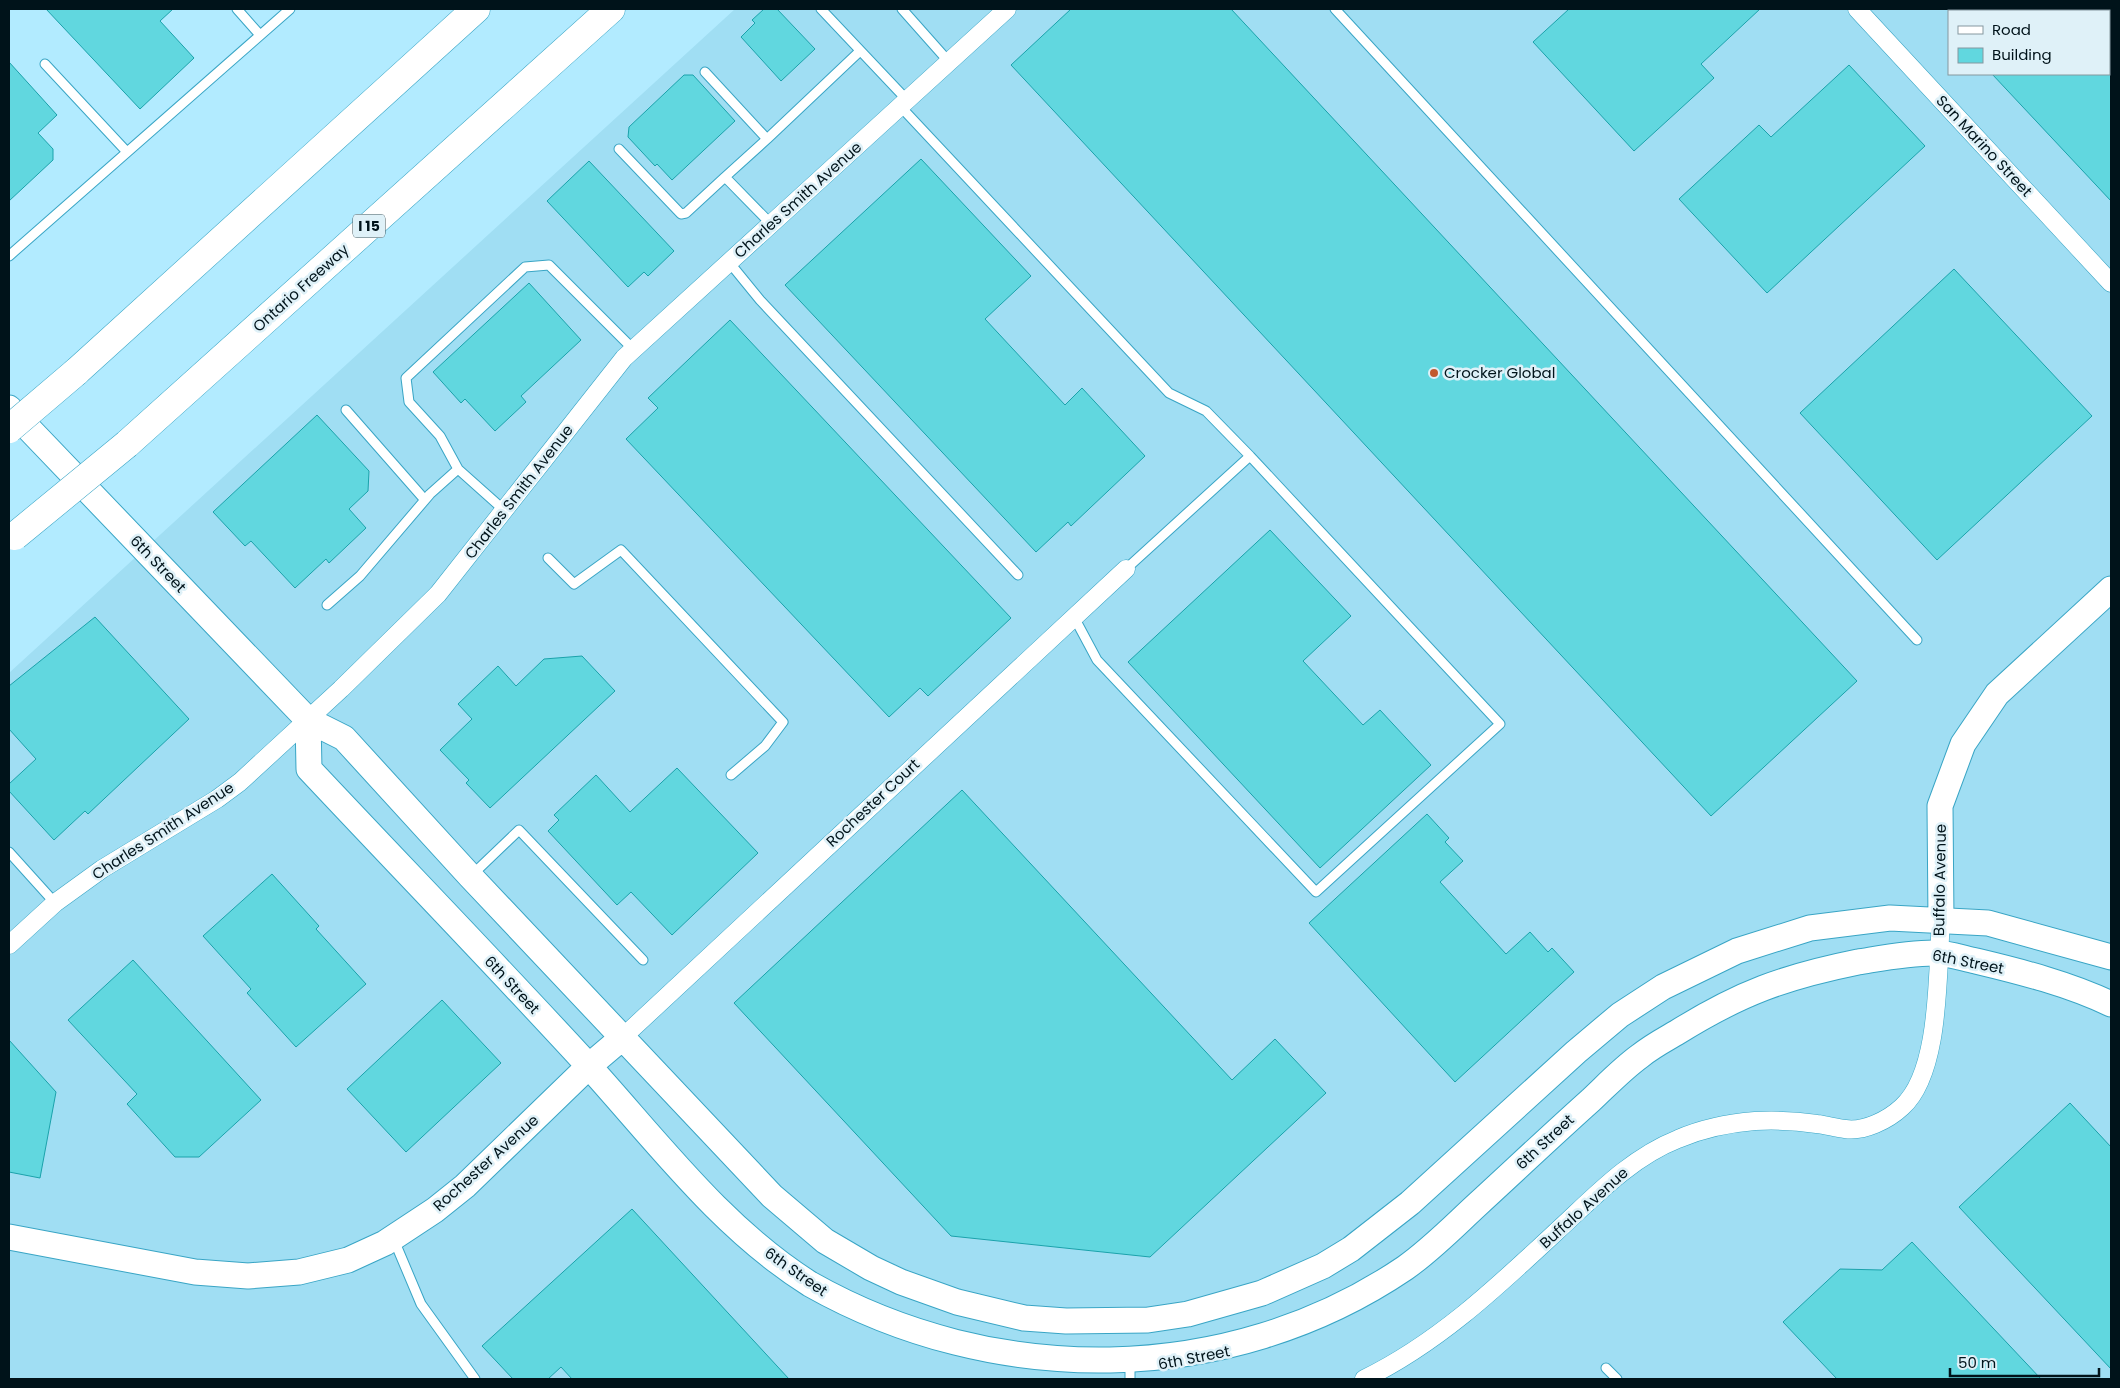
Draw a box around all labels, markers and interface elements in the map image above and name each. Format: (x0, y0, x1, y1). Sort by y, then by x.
legend (1948, 10, 2110, 75)
text: Road (1992, 19, 2031, 40)
text: Building (1992, 44, 2052, 65)
street label: San Marino Street (1932, 90, 2037, 201)
street label: Charles Smith Avenue (729, 137, 866, 263)
road number: I 15 (353, 215, 385, 238)
street label: Ontario Freeway (248, 238, 354, 336)
place label: Crocker Global (1444, 362, 1555, 383)
marker: Crocker Global (1428, 367, 1440, 379)
street label: Charles Smith Avenue (460, 420, 578, 563)
street label: 6th Street (126, 530, 191, 597)
street label: Rochester Court (821, 754, 924, 851)
street label: Charles Smith Avenue (88, 777, 238, 884)
street label: Buffalo Avenue (1928, 824, 1951, 936)
street label: 6th Street (1931, 944, 2006, 979)
street label: 6th Street (480, 951, 545, 1018)
street label: 6th Street (1511, 1109, 1578, 1174)
street label: Rochester Avenue (428, 1110, 543, 1216)
street label: Buffalo Avenue (1535, 1162, 1632, 1253)
street label: 6th Street (761, 1242, 832, 1301)
street label: 6th Street (1156, 1340, 1231, 1375)
scale bar (1950, 1346, 2099, 1378)
text: 50 m (1958, 1352, 1996, 1373)

